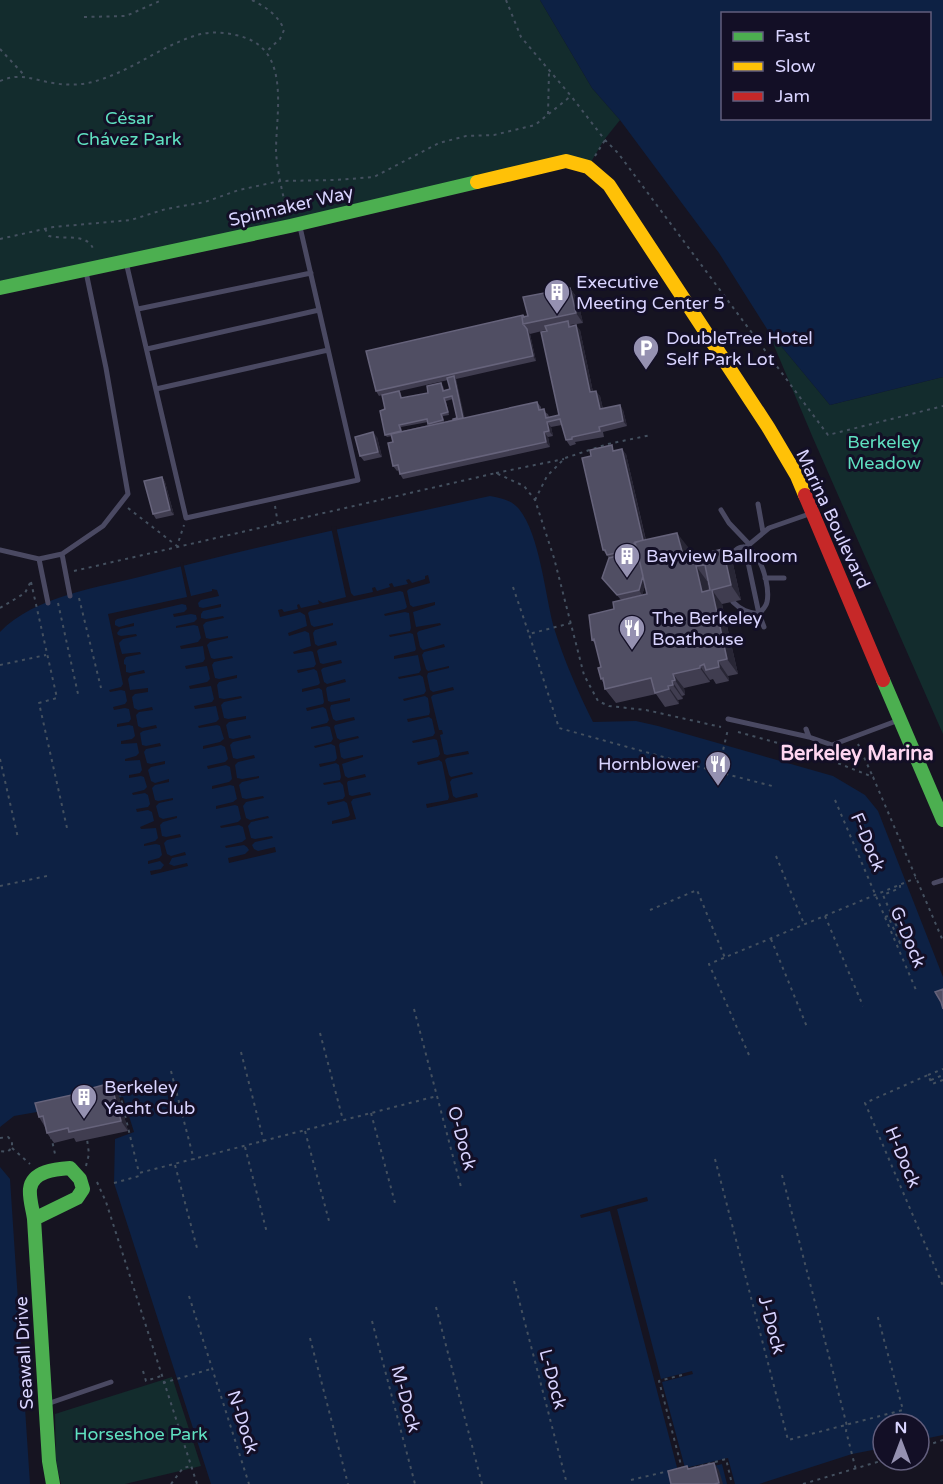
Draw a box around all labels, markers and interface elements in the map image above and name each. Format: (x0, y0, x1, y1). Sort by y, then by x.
legend (721, 12, 931, 120)
text: Fast (775, 25, 810, 47)
text: Slow (775, 55, 816, 77)
text: Jam (775, 85, 810, 107)
park label: César Chávez Park (76, 107, 182, 150)
street label: Spinnaker Way (226, 181, 356, 231)
place label: Executive Meeting Center 5 (576, 271, 725, 314)
building icon: Executive Meeting Center 5 (542, 277, 572, 315)
place label: DoubleTree Hotel Self Park Lot (666, 327, 813, 370)
parking icon: DoubleTree Hotel Self Park Lot (631, 333, 661, 371)
park label: Berkeley Meadow (847, 431, 921, 474)
street label: Marina Boulevard (791, 446, 875, 592)
building icon: Bayview Ballroom (612, 541, 642, 579)
place label: Bayview Ballroom (646, 545, 798, 567)
place label: The Berkeley Boathouse (652, 607, 763, 650)
restaurant icon: The Berkeley Boathouse (617, 613, 647, 651)
district label: Berkeley Marina (780, 742, 934, 766)
restaurant icon: Hornblower (703, 749, 733, 787)
place label: Hornblower (598, 753, 698, 775)
street label: F-Dock (846, 809, 890, 875)
street label: G-Dock (885, 903, 931, 971)
place label: Berkeley Yacht Club (104, 1076, 195, 1119)
building icon: Berkeley Yacht Club (69, 1082, 99, 1120)
street label: O-Dock (443, 1104, 481, 1173)
street label: H-Dock (880, 1123, 926, 1191)
street label: J-Dock (754, 1294, 790, 1357)
street label: Seawall Drive (10, 1296, 38, 1410)
street label: L-Dock (534, 1347, 572, 1412)
street label: M-Dock (387, 1363, 426, 1435)
street label: N-Dock (222, 1388, 264, 1457)
north arrow (871, 1412, 931, 1472)
text: N (895, 1418, 907, 1438)
park label: Horseshoe Park (74, 1423, 208, 1445)

